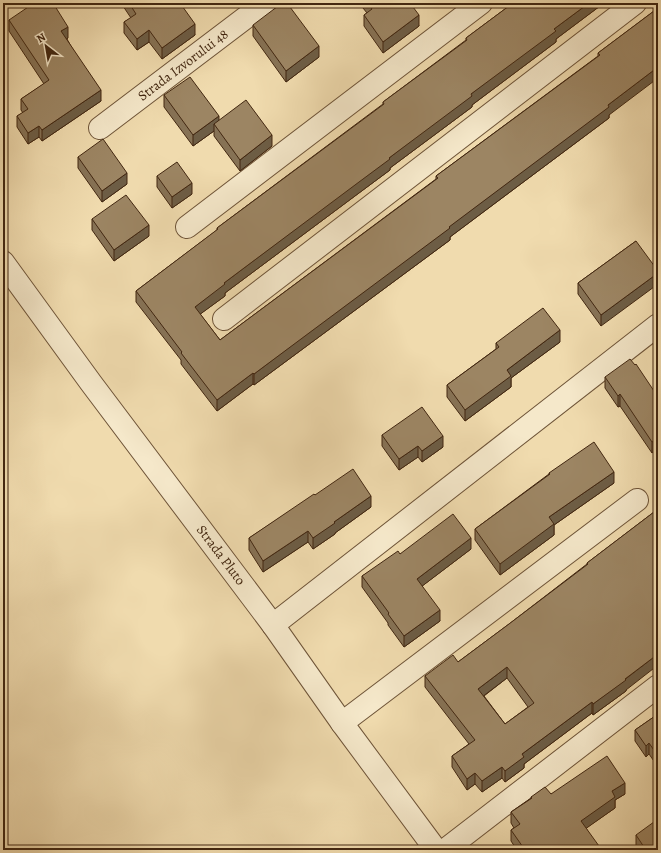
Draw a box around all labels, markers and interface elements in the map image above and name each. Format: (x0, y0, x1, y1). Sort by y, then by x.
street label: Strada Izvorului 48 (134, 25, 232, 105)
north arrow (26, 26, 66, 66)
text: N (34, 29, 48, 46)
street label: Strada Pluto (192, 521, 250, 589)

